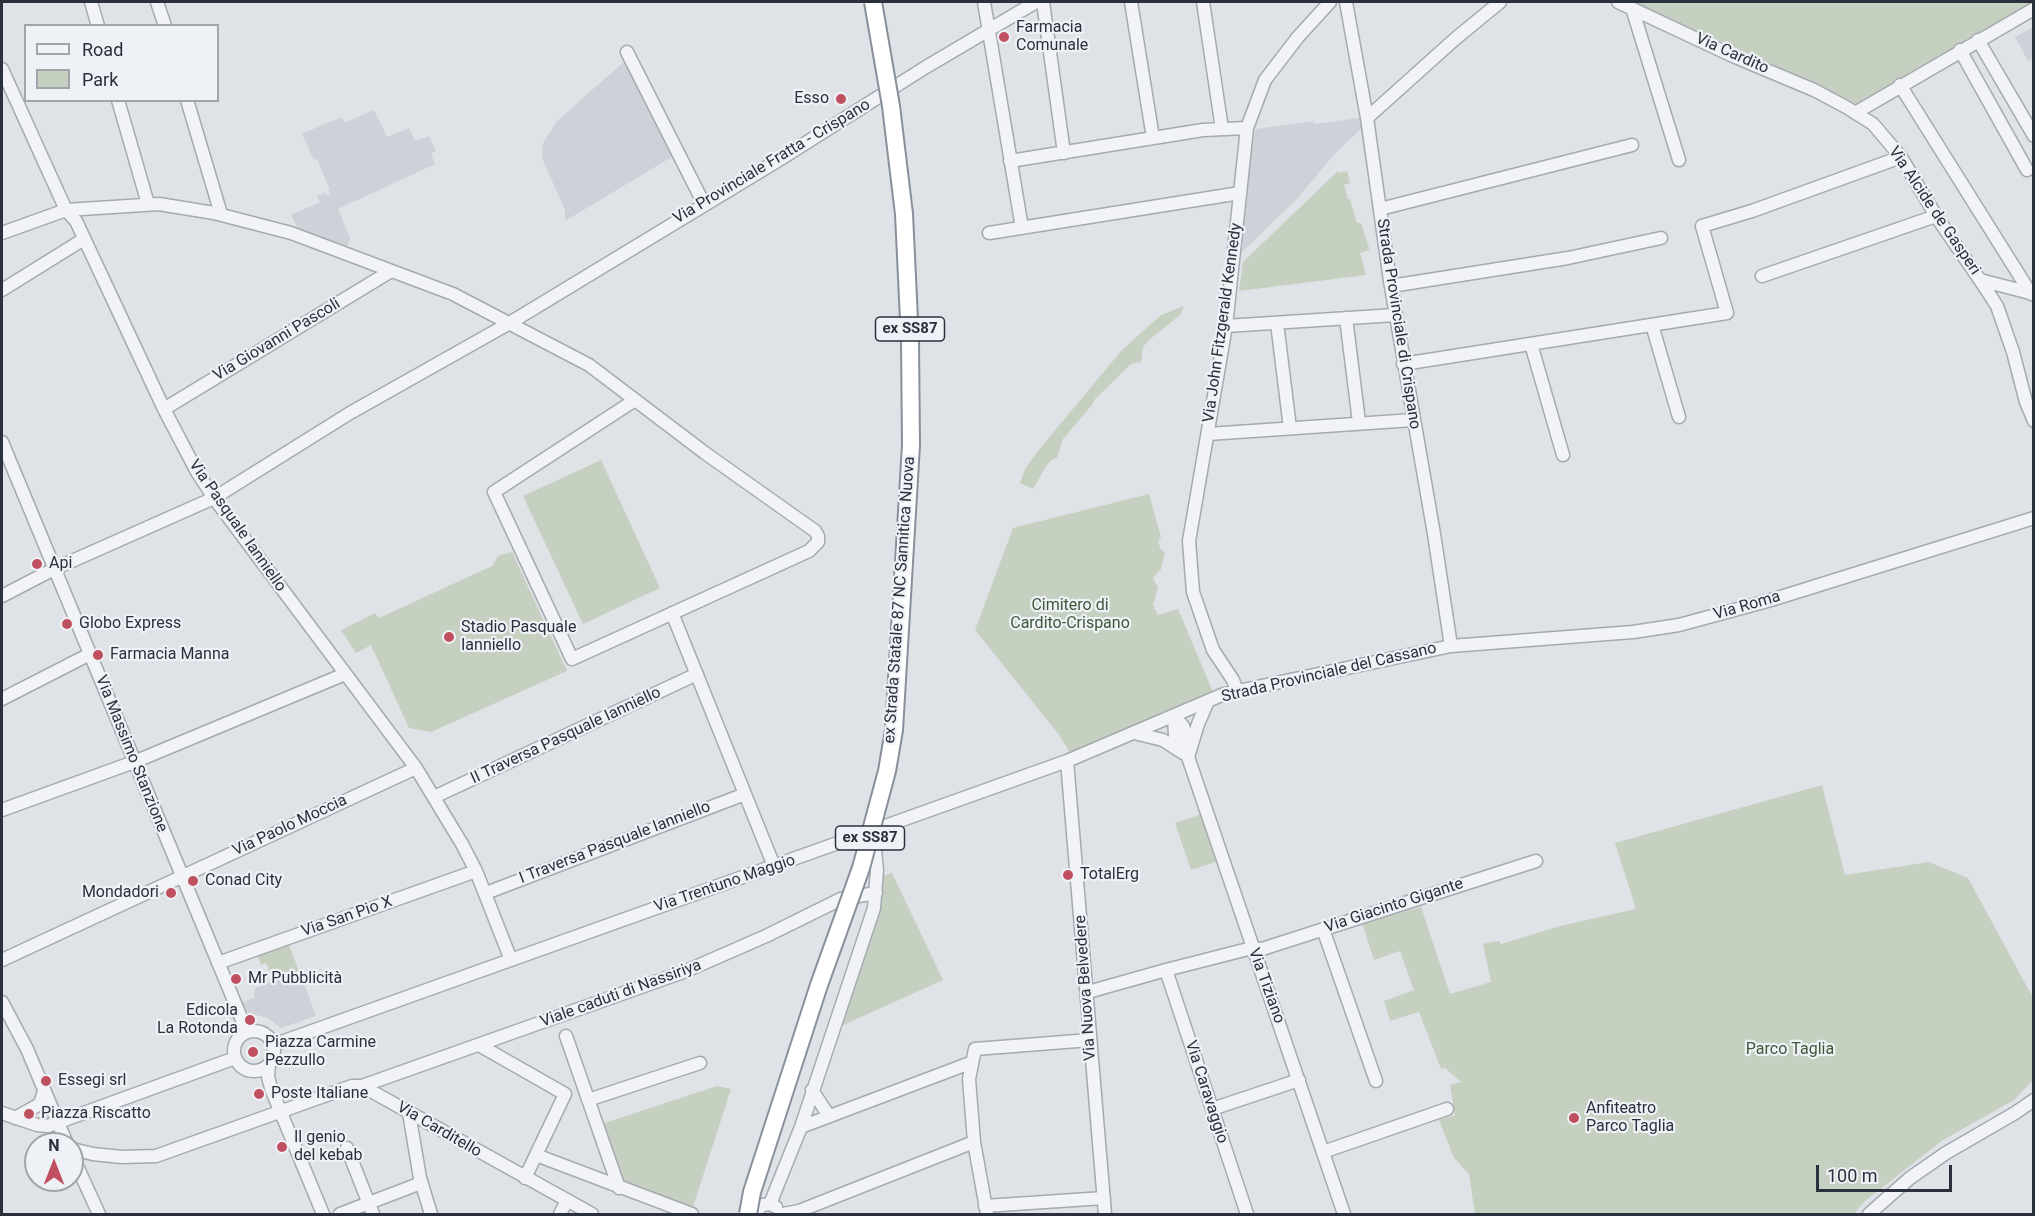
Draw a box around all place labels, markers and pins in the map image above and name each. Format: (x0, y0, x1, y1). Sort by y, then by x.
place label: Farmacia Comunale (1016, 18, 1088, 56)
marker: Farmacia Comunale (997, 30, 1011, 44)
place label: Esso (794, 89, 829, 109)
marker: Esso (834, 92, 848, 106)
place label: Api (49, 554, 72, 574)
marker: Api (30, 557, 44, 571)
place label: Globo Express (79, 614, 181, 634)
marker: Globo Express (60, 617, 74, 631)
place label: Stadio Pasquale Ianniello (461, 618, 576, 656)
marker: Stadio Pasquale Ianniello (442, 630, 456, 644)
place label: Farmacia Manna (110, 645, 229, 665)
marker: Farmacia Manna (91, 648, 105, 662)
place label: TotalErg (1080, 865, 1139, 885)
marker: TotalErg (1061, 868, 1075, 882)
place label: Conad City (205, 871, 282, 891)
marker: Conad City (186, 874, 200, 888)
place label: Mondadori (82, 883, 159, 903)
marker: Mondadori (164, 886, 178, 900)
place label: Mr Pubblicità (248, 969, 342, 989)
marker: Mr Pubblicità (229, 972, 243, 986)
place label: Edicola La Rotonda (157, 1001, 238, 1039)
marker: Edicola La Rotonda (243, 1013, 257, 1027)
place label: Piazza Carmine Pezzullo (265, 1033, 376, 1071)
marker: Piazza Carmine Pezzullo (246, 1045, 260, 1059)
place label: Essegi srl (58, 1071, 127, 1091)
marker: Essegi srl (39, 1074, 53, 1088)
place label: Poste Italiane (271, 1084, 368, 1104)
marker: Poste Italiane (252, 1087, 266, 1101)
place label: Anfiteatro Parco Taglia (1586, 1099, 1674, 1137)
place label: Piazza Riscatto (41, 1104, 151, 1124)
marker: Piazza Riscatto (22, 1107, 36, 1121)
marker: Anfiteatro Parco Taglia (1567, 1111, 1581, 1125)
place label: Il genio del kebab (294, 1128, 362, 1166)
marker: Il genio del kebab (275, 1140, 289, 1154)

